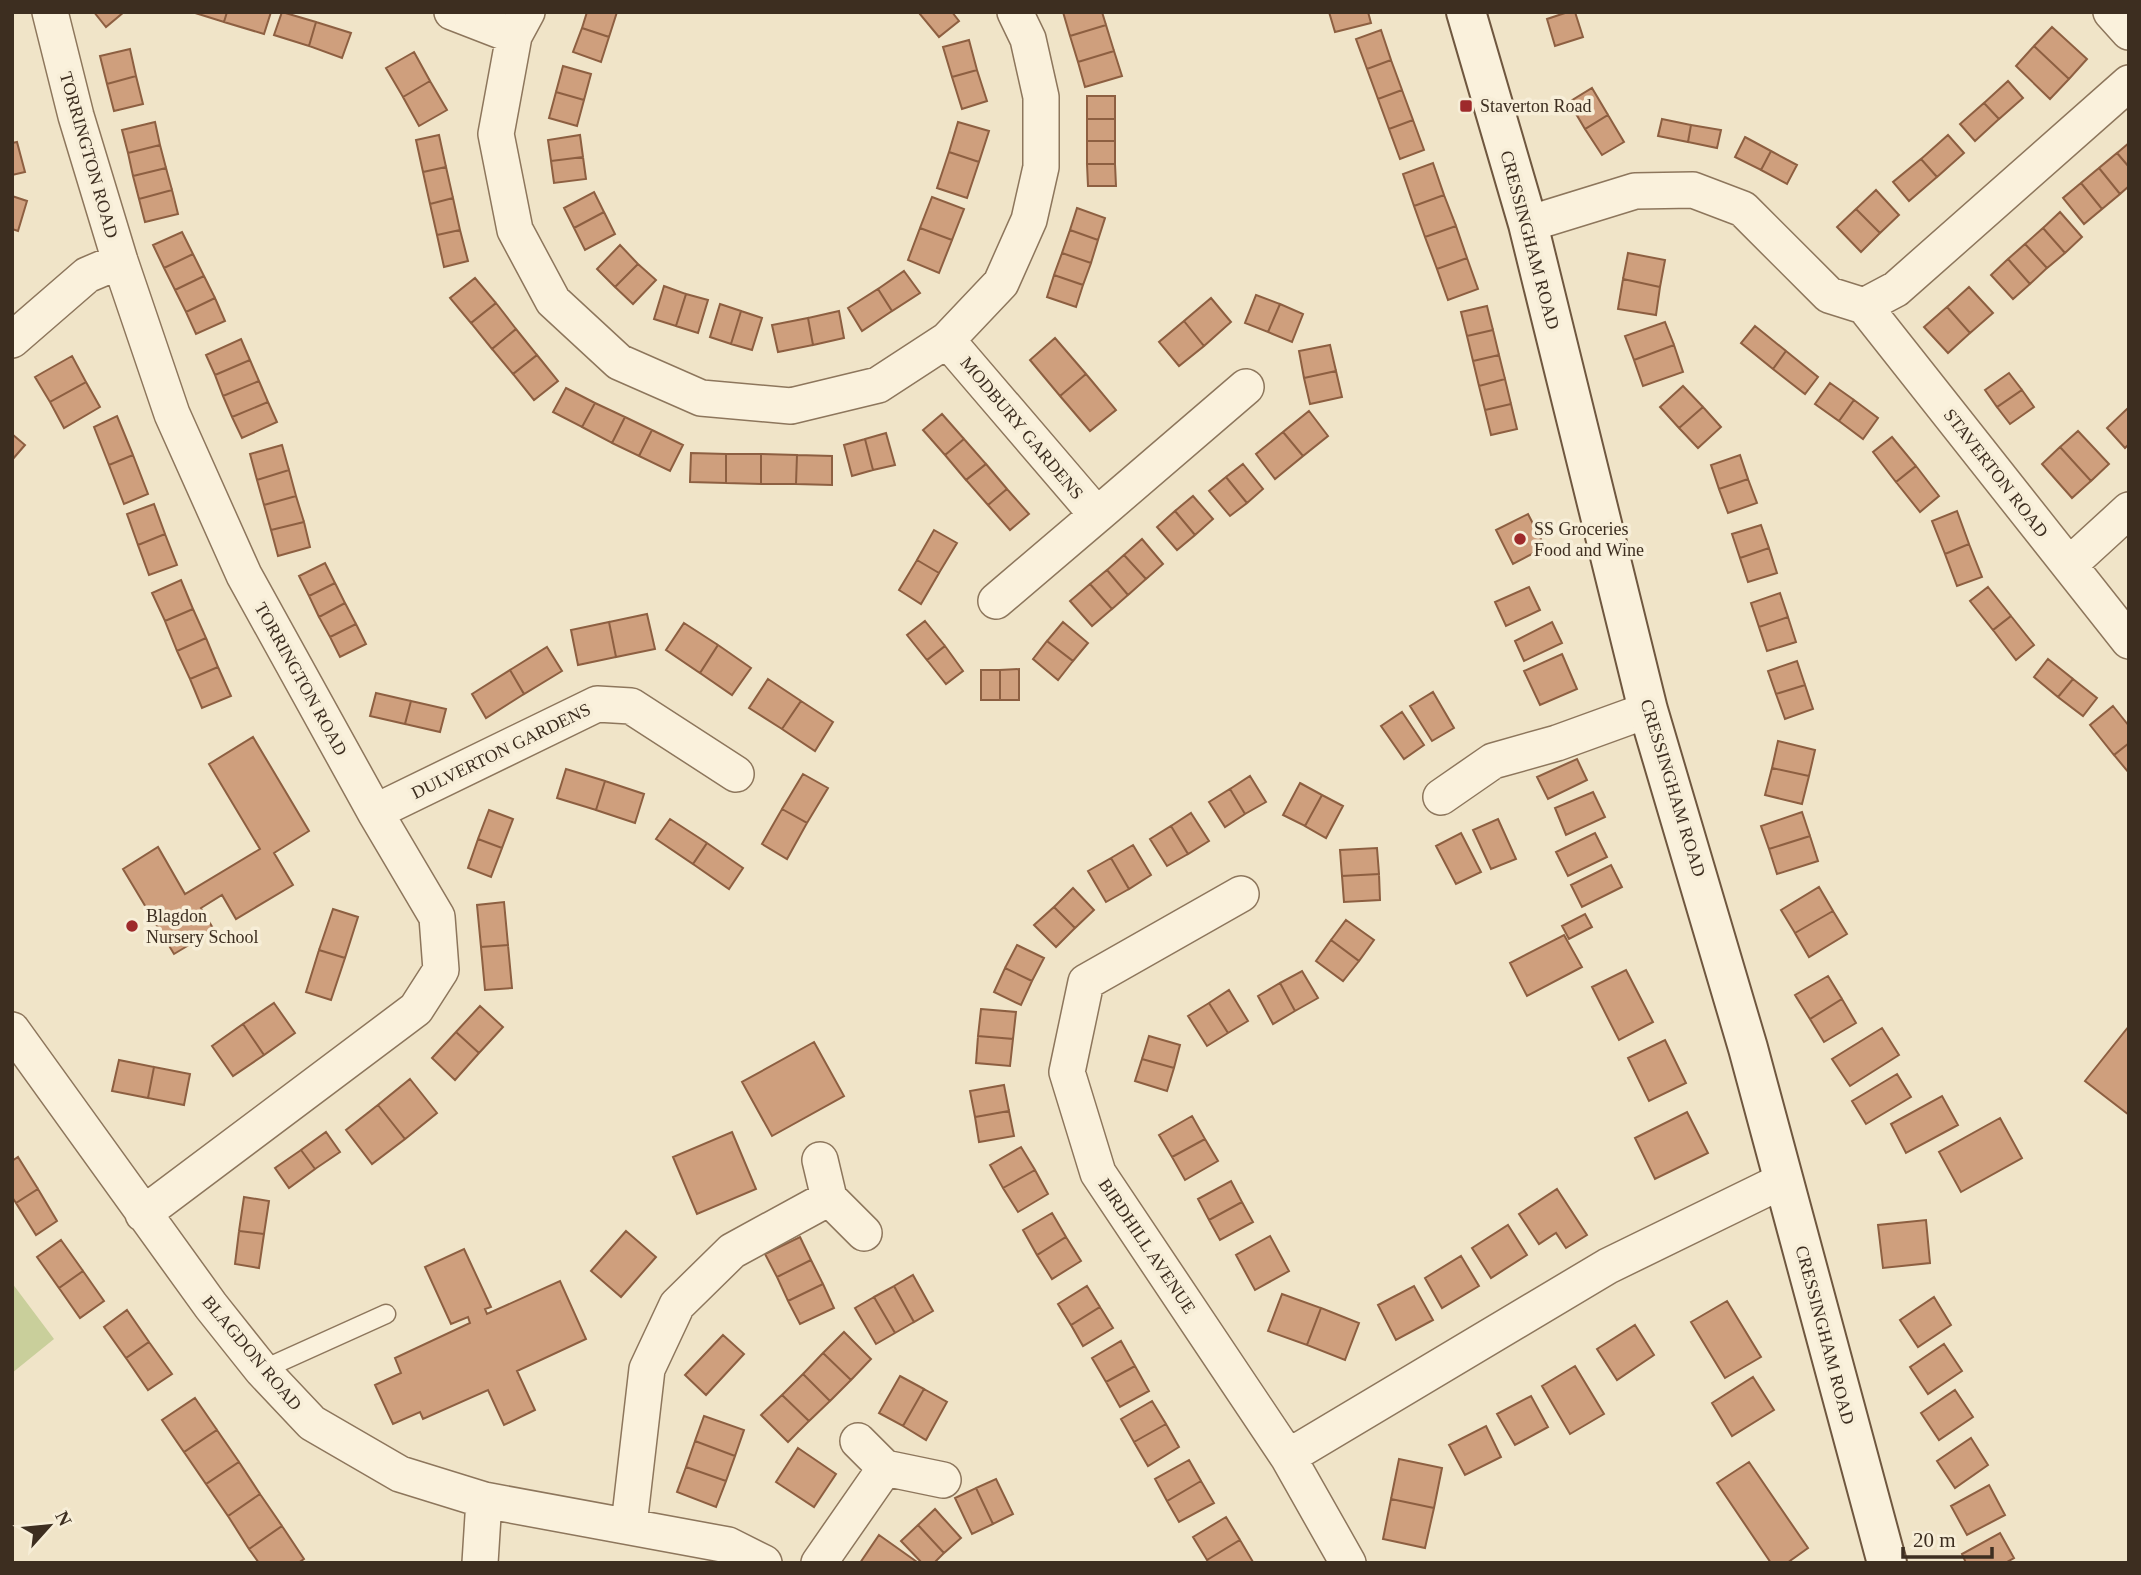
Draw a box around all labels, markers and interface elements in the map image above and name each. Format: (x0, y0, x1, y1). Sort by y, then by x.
street label: TORRINGTON ROAD (56, 70, 122, 240)
place label: Staverton Road (1480, 96, 1591, 116)
marker: Staverton Road (1458, 98, 1474, 114)
street label: CRESSINGHAM ROAD (1496, 148, 1564, 332)
street label: MODBURY GARDENS (957, 353, 1087, 503)
street label: STAVERTON ROAD (1940, 405, 2052, 541)
place label: SS Groceries Food and Wine (1534, 519, 1644, 560)
marker: SS Groceries Food and Wine (1512, 531, 1528, 547)
street label: TORRINGTON ROAD (251, 599, 351, 759)
street label: CRESSINGHAM ROAD (1636, 697, 1710, 879)
street label: DULVERTON GARDENS (408, 699, 594, 803)
place label: Blagdon Nursery School (146, 906, 258, 947)
marker: Blagdon Nursery School (124, 918, 140, 934)
street label: BIRDHILL AVENUE (1094, 1175, 1200, 1317)
street label: CRESSINGHAM ROAD (1791, 1243, 1859, 1427)
street label: BLAGDON ROAD (198, 1292, 306, 1414)
north arrow (14, 1491, 84, 1561)
text: N (51, 1508, 76, 1530)
scale bar (1903, 1516, 1992, 1560)
text: 20 m (1913, 1528, 1956, 1552)

